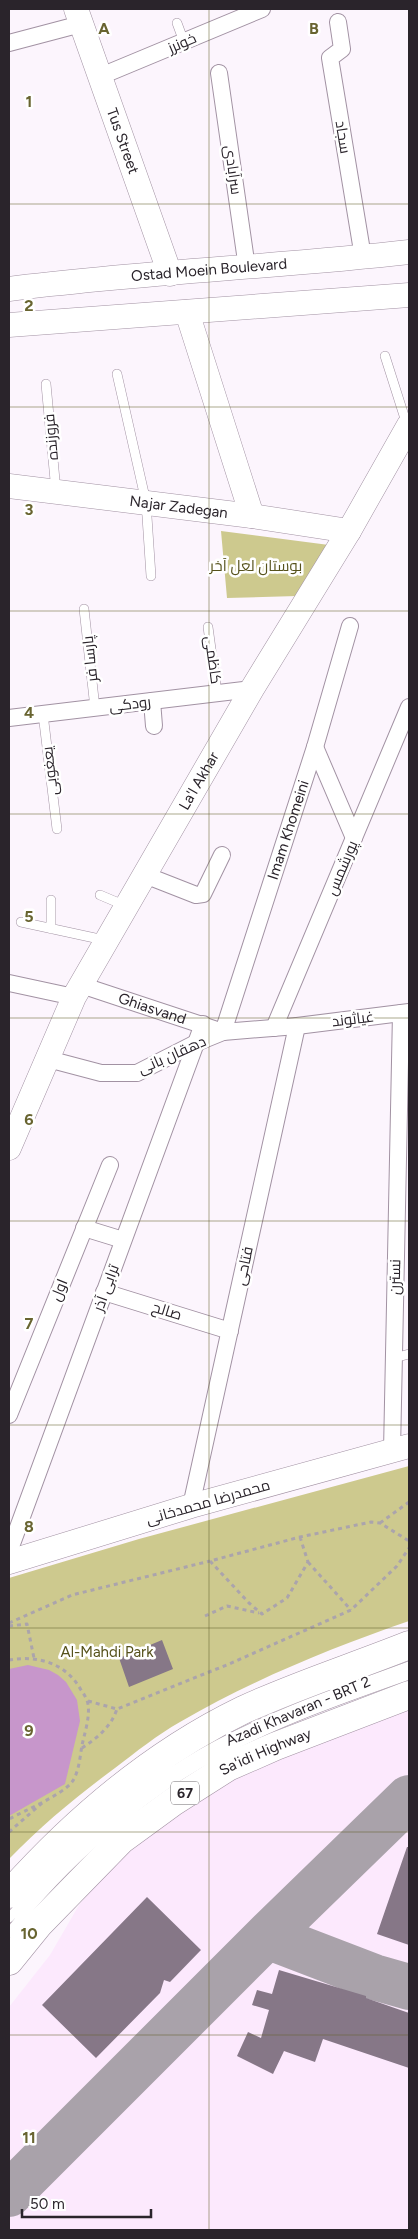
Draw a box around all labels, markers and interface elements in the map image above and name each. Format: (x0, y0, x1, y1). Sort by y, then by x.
text: A (98, 19, 110, 38)
text: B (309, 19, 319, 38)
street label: خونرز (164, 29, 199, 57)
text: 1 (26, 92, 32, 111)
street label: Tus Street (103, 106, 143, 177)
street label: سجاد (332, 119, 354, 155)
street label: سرآبادی (220, 144, 245, 196)
street label: Ostad Moein Boulevard (130, 255, 288, 285)
text: 2 (24, 296, 34, 315)
street label: فروزنده (40, 413, 62, 461)
street label: Najar Zadegan (129, 492, 229, 522)
text: 3 (25, 500, 34, 519)
park label: بوستان لعل آخر (209, 557, 302, 576)
street label: پارسا فر (79, 635, 102, 684)
street label: کاظمی (200, 635, 225, 685)
street label: رودکی (108, 693, 152, 716)
text: 4 (24, 703, 34, 722)
street label: یعغوبی (38, 745, 63, 796)
street label: La'l Akhar (175, 749, 223, 813)
street label: Imam Khomeini (264, 778, 313, 882)
street label: پورشمس (322, 838, 363, 899)
text: 5 (24, 907, 34, 926)
street label: Ghiasvand (116, 989, 188, 1028)
street label: غیاثوند (331, 1007, 375, 1031)
street label: دهقان بانی (135, 1032, 209, 1079)
text: 6 (24, 1110, 34, 1129)
street label: فتاحی (231, 1245, 258, 1287)
street label: نسترن (386, 1259, 405, 1295)
street label: ترابی آذر (89, 1262, 124, 1315)
street label: اول (46, 1276, 72, 1304)
street label: صالح (149, 1298, 184, 1326)
text: 7 (25, 1314, 34, 1333)
street label: محمدرضا محمدخانی (144, 1476, 272, 1529)
text: 8 (24, 1517, 34, 1536)
park label: Al-Mahdi Park (61, 1643, 154, 1661)
street label: Azadi Khavaran - BRT 2 (223, 1672, 373, 1750)
text: 9 (24, 1721, 34, 1740)
street label: Sa'idi Highway (216, 1724, 314, 1779)
road number: 67 (171, 1782, 199, 1805)
text: 10 (20, 1924, 38, 1943)
text: 11 (22, 2128, 36, 2147)
scale bar (22, 2186, 151, 2218)
text: 50 m (30, 2195, 65, 2213)

